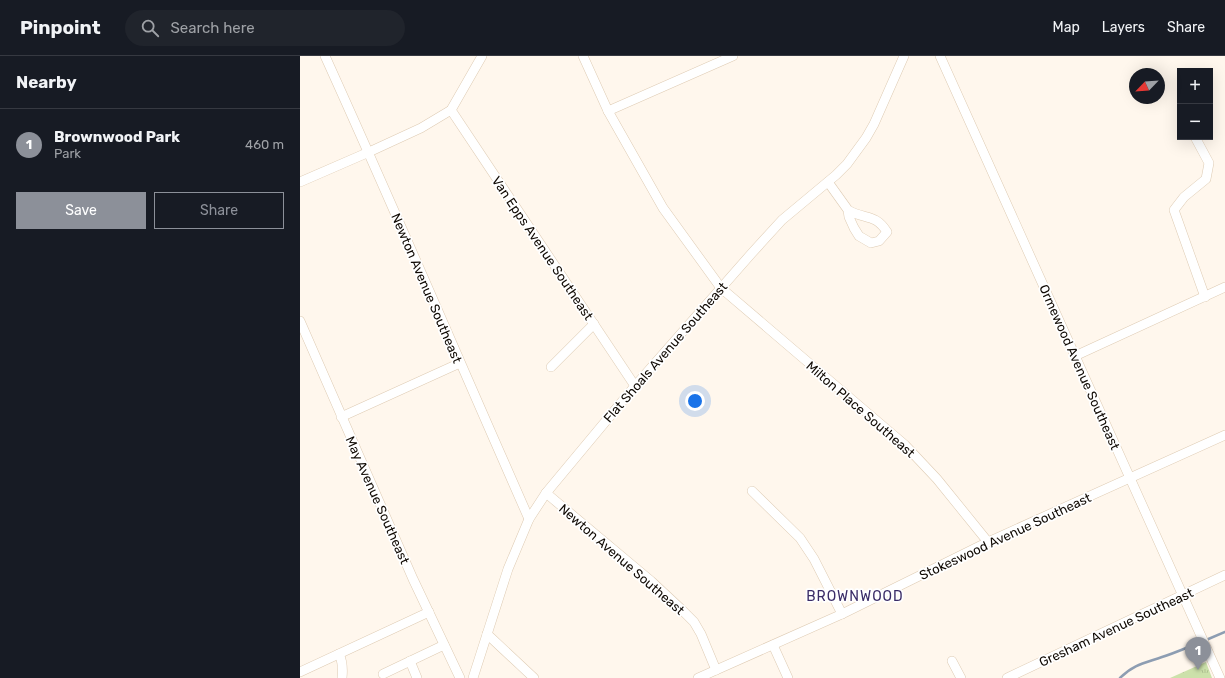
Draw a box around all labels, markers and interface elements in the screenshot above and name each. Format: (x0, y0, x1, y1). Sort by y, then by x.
search box (125, 10, 405, 46)
text: Pinpoint (20, 16, 101, 39)
icon: search (139, 17, 161, 39)
text: Search here (171, 19, 255, 37)
text: Map (1053, 19, 1080, 36)
text: Layers (1102, 19, 1145, 36)
text: Share (1167, 19, 1205, 36)
north arrow (1129, 68, 1165, 104)
map controls (1177, 68, 1213, 140)
button: + (1177, 68, 1213, 104)
text: Nearby (16, 72, 77, 92)
button: − (1177, 104, 1213, 140)
text: Brownwood Park (54, 128, 180, 146)
text: 1 (26, 137, 32, 152)
text: 460 m (245, 137, 284, 152)
text: Park (54, 146, 81, 161)
street label: Van Epps Avenue Southeast (489, 174, 596, 323)
button: Save (16, 192, 146, 229)
button: Share (154, 192, 284, 229)
street label: Newton Avenue Southeast (388, 211, 465, 365)
street label: Flat Shoals Avenue Southeast (600, 279, 730, 425)
street label: Ormewood Avenue Southeast (1036, 282, 1123, 452)
street label: Milton Place Southeast (803, 358, 918, 461)
your location (685, 391, 705, 411)
street label: May Avenue Southeast (343, 434, 413, 566)
street label: Stokeswood Avenue Southeast (917, 490, 1093, 583)
street label: Newton Avenue Southeast (556, 501, 687, 618)
street label: Gresham Avenue Southeast (1037, 585, 1196, 670)
district label: BROWNWOOD (806, 588, 904, 605)
pin: 1 (1185, 637, 1211, 670)

